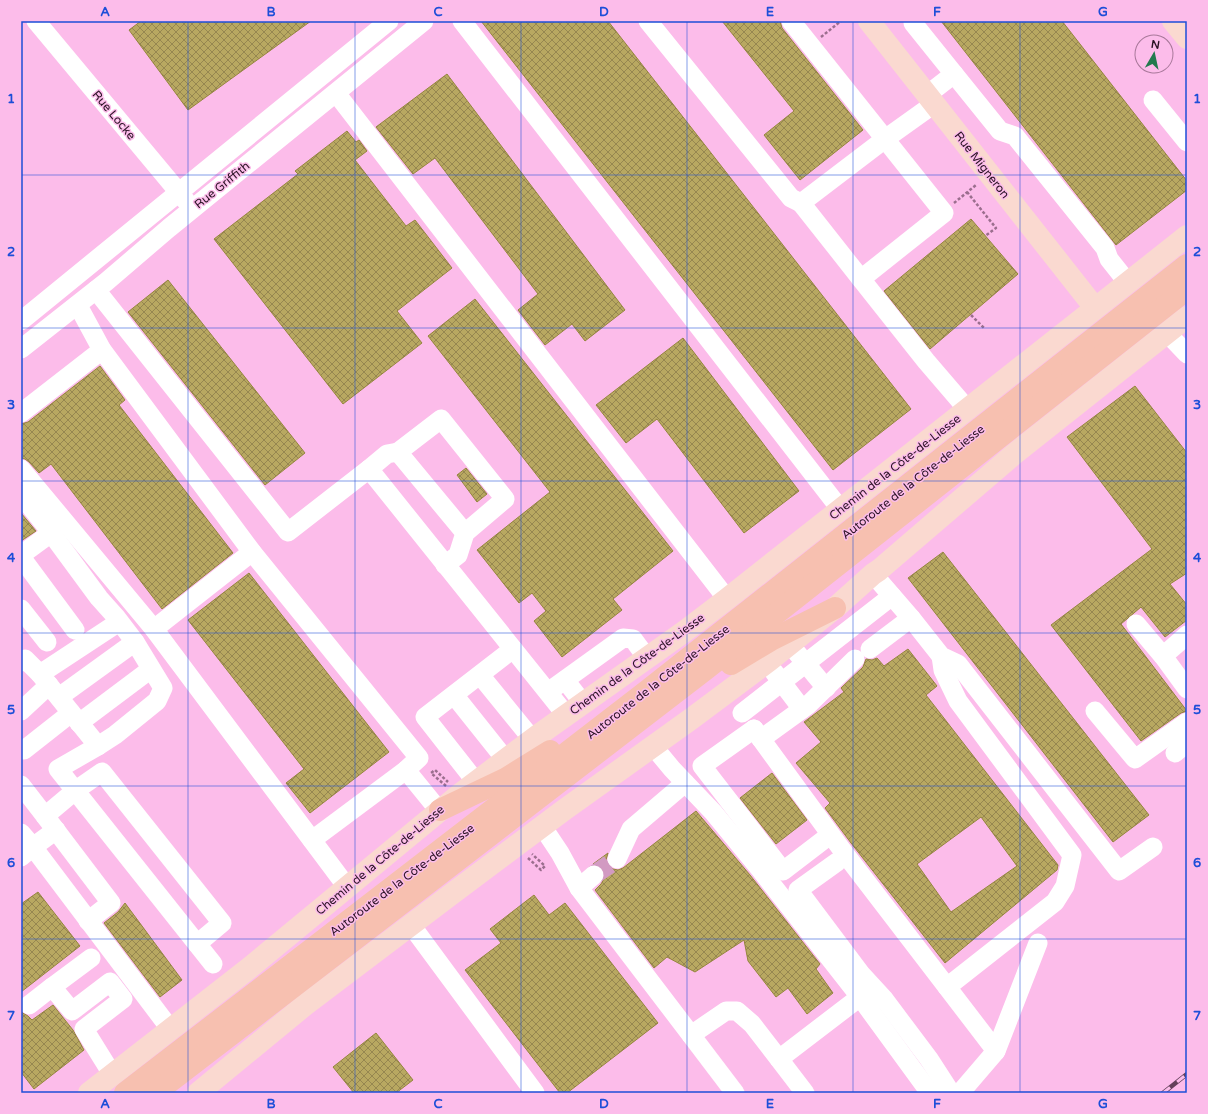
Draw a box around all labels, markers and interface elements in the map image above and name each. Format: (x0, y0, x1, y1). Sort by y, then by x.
text: A (100, 4, 110, 20)
text: B (266, 4, 276, 20)
text: C (433, 4, 443, 20)
text: D (599, 4, 609, 20)
text: E (766, 4, 774, 20)
text: F (933, 4, 941, 20)
text: G (1098, 4, 1108, 20)
north arrow (1134, 34, 1174, 74)
text: N (1150, 38, 1161, 52)
street label: Rue Locke (89, 88, 139, 142)
text: 1 (7, 91, 15, 107)
text: 1 (1193, 91, 1201, 107)
street label: Rue Migneron (952, 129, 1012, 201)
street label: Rue Griffith (192, 159, 252, 211)
text: 2 (7, 244, 15, 260)
text: 2 (1193, 244, 1201, 260)
text: 3 (7, 397, 15, 413)
text: 3 (1193, 397, 1201, 413)
street label: Chemin de la Côte-de-Liesse (826, 411, 964, 523)
street label: Autoroute de la Côte-de-Liesse (839, 422, 987, 542)
text: 4 (7, 550, 16, 566)
text: 4 (1193, 550, 1202, 566)
street label: Chemin de la Côte-de-Liesse (567, 610, 707, 718)
street label: Autoroute de la Côte-de-Liesse (584, 622, 732, 742)
text: 5 (7, 702, 15, 718)
text: 5 (1193, 702, 1201, 718)
street label: Chemin de la Côte-de-Liesse (313, 802, 447, 918)
street label: Autoroute de la Côte-de-Liesse (327, 821, 477, 939)
text: 6 (7, 855, 15, 871)
text: 6 (1193, 855, 1201, 871)
text: 7 (7, 1008, 15, 1024)
text: 7 (1193, 1008, 1201, 1024)
text: A (100, 1096, 110, 1112)
text: B (266, 1096, 276, 1112)
text: C (433, 1096, 443, 1112)
text: D (599, 1096, 609, 1112)
text: E (766, 1096, 774, 1112)
text: F (933, 1096, 941, 1112)
text: G (1098, 1096, 1108, 1112)

